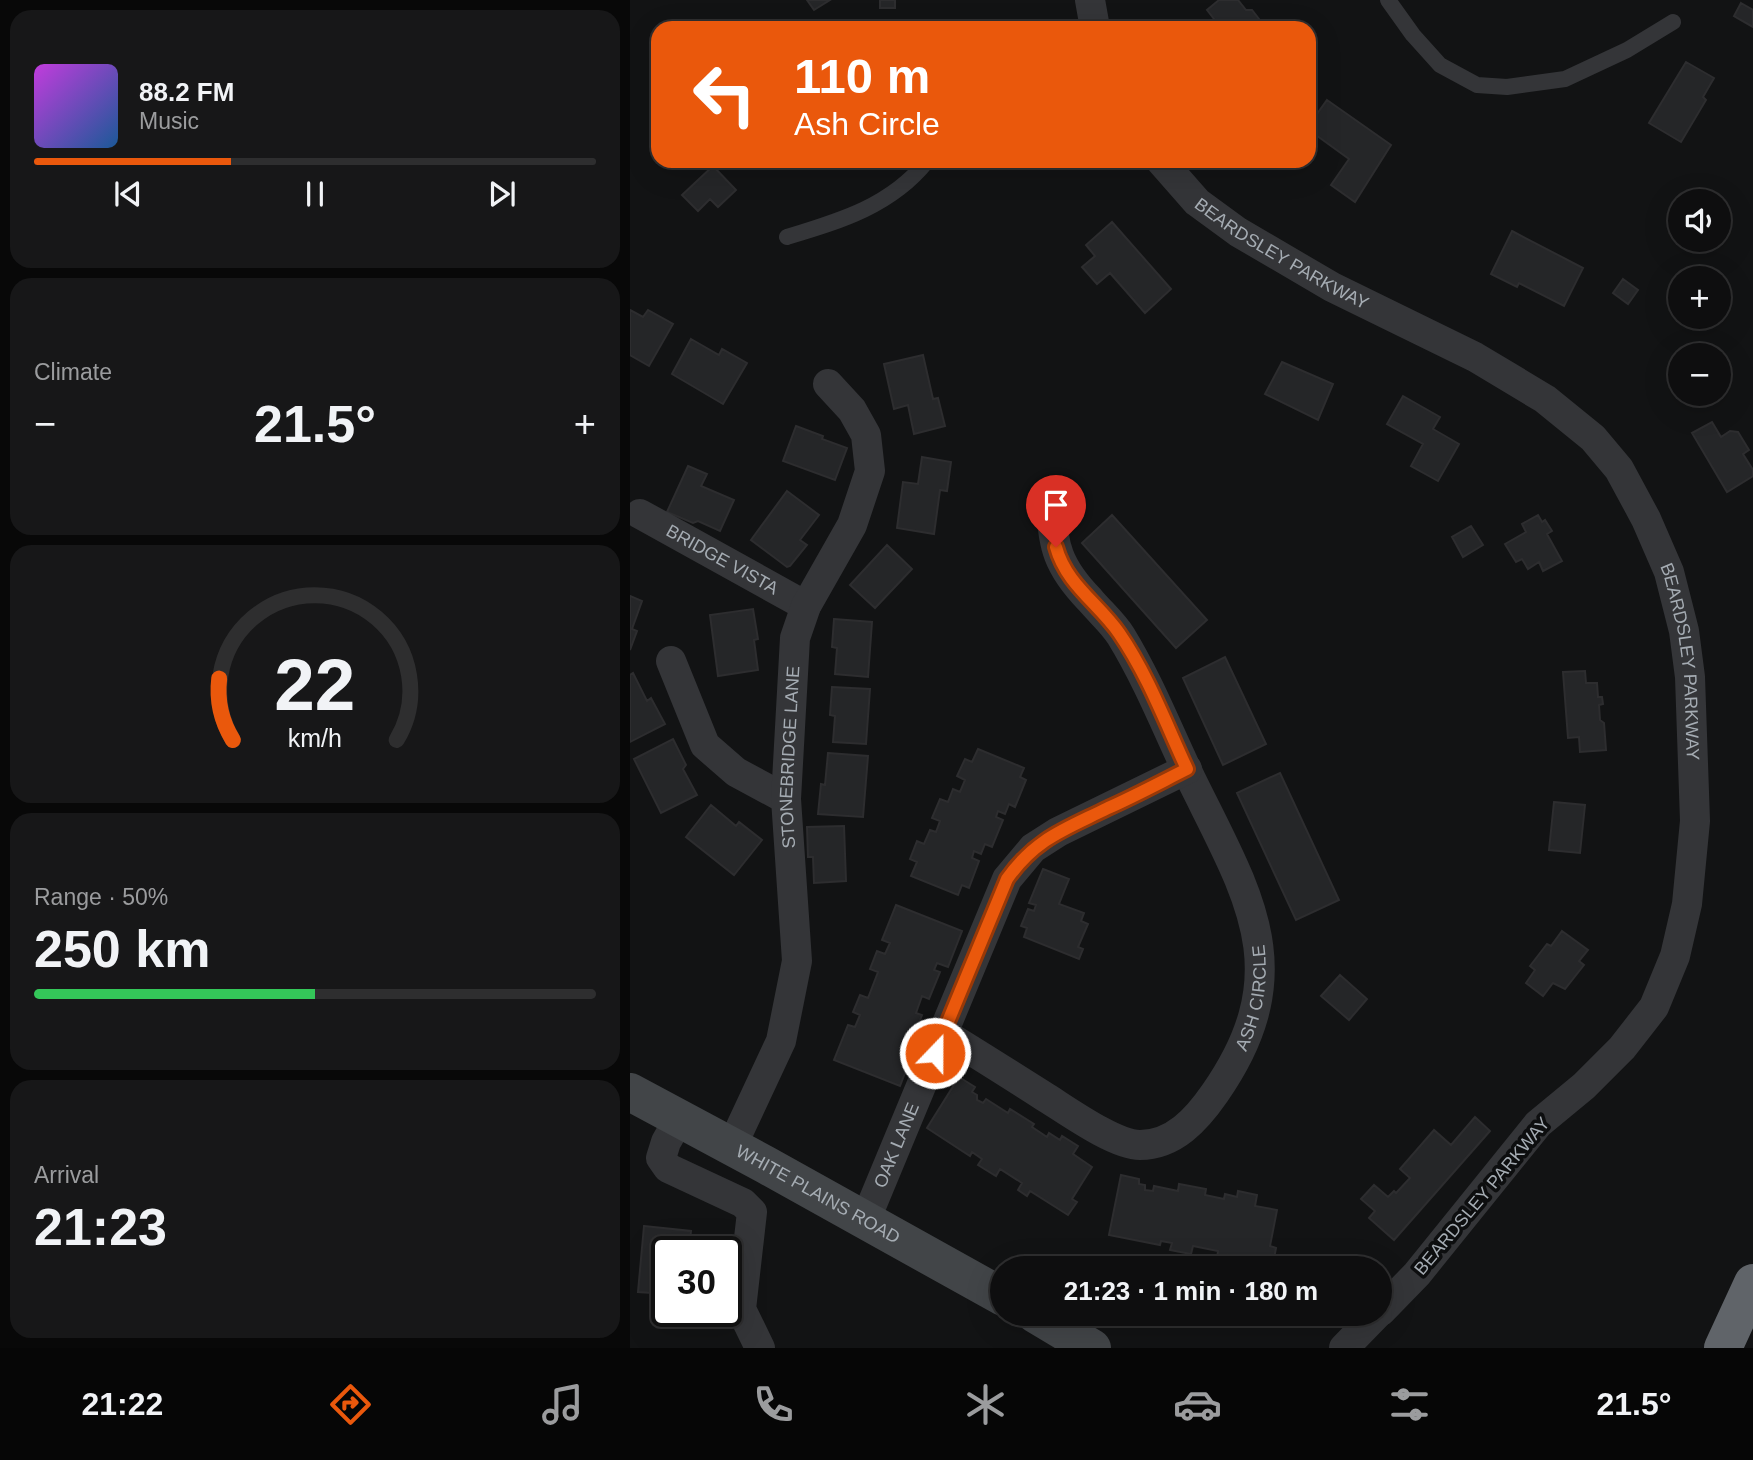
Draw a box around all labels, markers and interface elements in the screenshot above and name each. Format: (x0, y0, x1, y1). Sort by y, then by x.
icon: left (679, 49, 770, 140)
text: 110 m (794, 49, 930, 103)
text: 88.2 FM (139, 77, 234, 107)
text: Ash Circle (794, 106, 940, 142)
text: Music (139, 108, 199, 134)
icon: previous (109, 175, 147, 213)
icon: pause (296, 175, 334, 213)
icon: next (483, 175, 521, 213)
map controls (1668, 189, 1731, 406)
button: sound (1668, 189, 1731, 252)
street label: BEARDSLEY PARKWAY (1191, 194, 1372, 313)
button: + (1668, 266, 1731, 329)
button: − (1668, 343, 1731, 406)
text: Climate (34, 359, 112, 385)
text: 21.5° (254, 395, 376, 453)
text: − (34, 403, 56, 445)
text: + (574, 403, 596, 445)
pin (1026, 475, 1086, 547)
icon: arrive (1037, 486, 1075, 524)
street label: BRIDGE VISTA (663, 521, 782, 599)
street label: BEARDSLEY PARKWAY (1656, 560, 1703, 761)
text: 22 (275, 644, 355, 725)
street label: STONEBRIDGE LANE (776, 665, 803, 849)
text: km/h (288, 724, 342, 752)
text: Range · 50% (34, 884, 168, 910)
text: 250 km (34, 920, 210, 978)
street label: ASH CIRCLE (1231, 944, 1270, 1054)
position arrow (898, 1016, 972, 1090)
street label: OAK LANE (870, 1100, 923, 1191)
street label: BEARDSLEY PARKWAY (1410, 1113, 1554, 1279)
street label: WHITE PLAINS ROAD (733, 1141, 903, 1248)
text: Arrival (34, 1162, 99, 1188)
text: 21:23 (34, 1198, 167, 1256)
speed limit sign: 30 (651, 1236, 742, 1327)
text: 21:23 · 1 min · 180 m (1064, 1276, 1318, 1306)
icon: directions (326, 1380, 375, 1429)
icon: music (538, 1380, 587, 1429)
icon: phone (749, 1380, 798, 1429)
icon: climate (961, 1380, 1010, 1429)
icon: car (1173, 1380, 1222, 1429)
icon: filters (1385, 1380, 1434, 1429)
text: 21:22 (81, 1386, 163, 1422)
text: 21.5° (1596, 1386, 1672, 1422)

